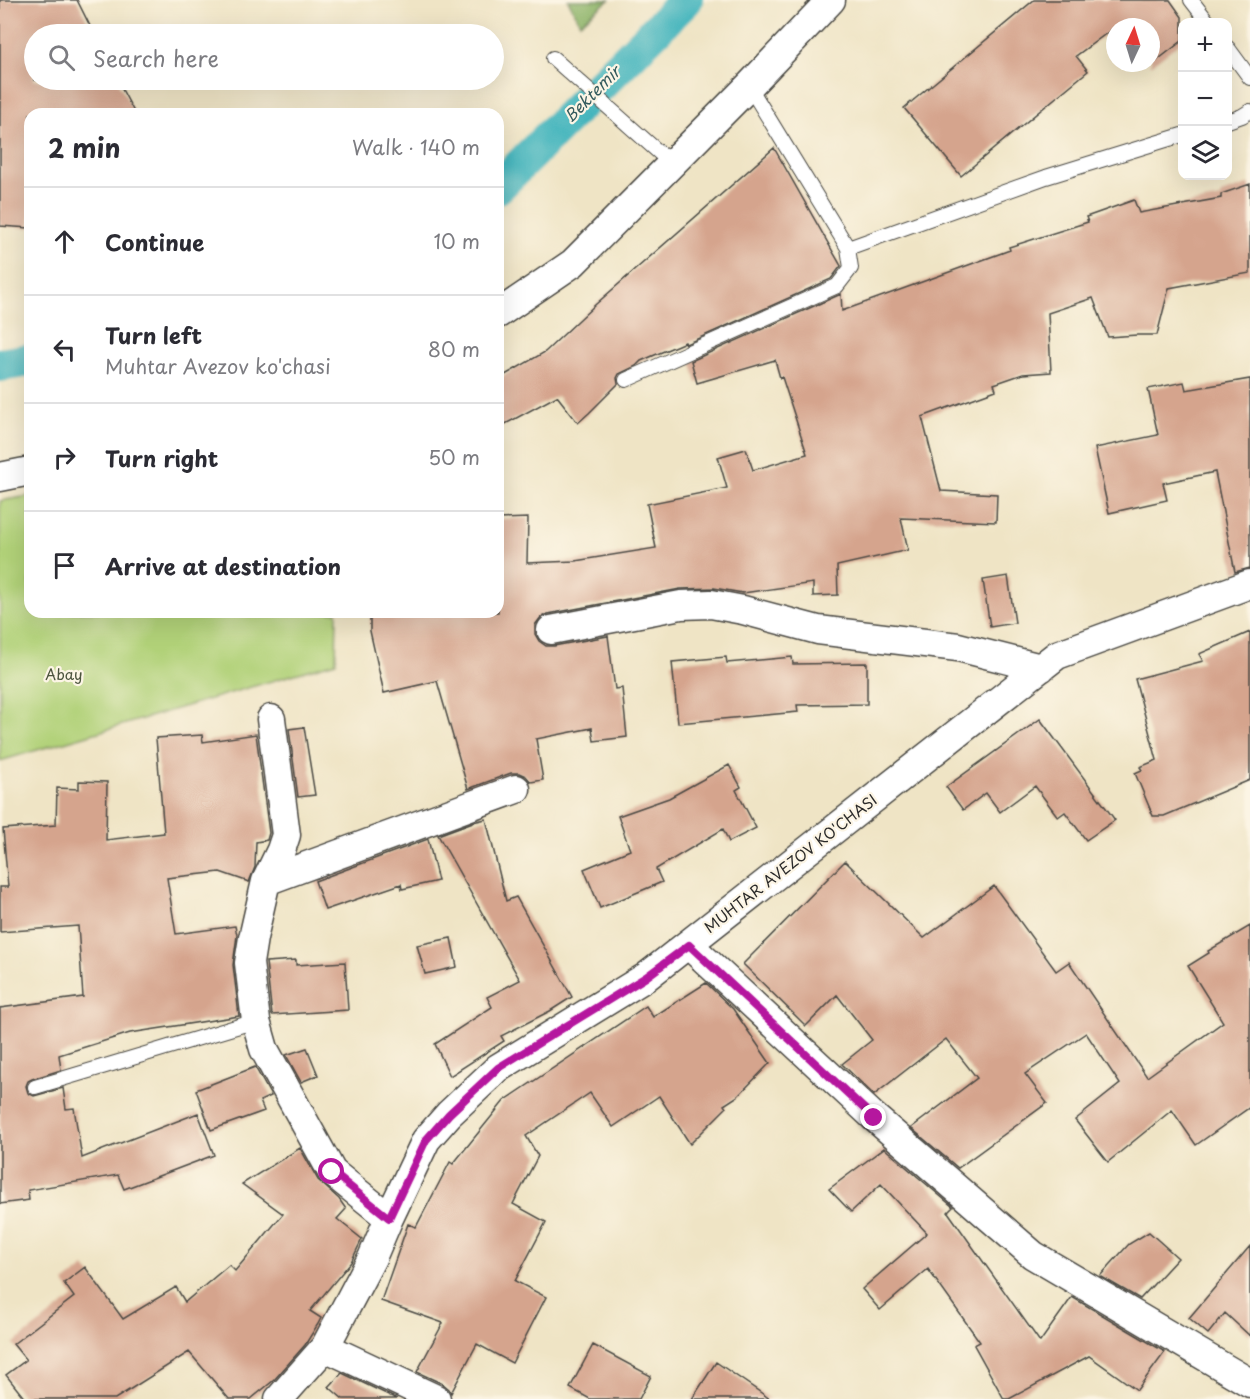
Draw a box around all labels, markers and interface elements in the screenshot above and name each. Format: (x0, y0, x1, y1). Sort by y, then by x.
north arrow (1106, 18, 1160, 72)
map controls (1178, 18, 1232, 180)
button: + (1178, 18, 1232, 72)
search box (24, 24, 504, 90)
icon: search (45, 41, 78, 74)
text: Search here (93, 41, 219, 74)
water label: Bektemir (558, 58, 627, 127)
button: − (1178, 72, 1232, 126)
button: layers (1178, 126, 1232, 180)
text: 2 min (48, 128, 121, 167)
text: Walk · 140 m (352, 132, 480, 162)
icon: ahead (48, 225, 81, 258)
text: Continue (105, 225, 204, 258)
text: 10 m (433, 226, 480, 256)
text: Turn left (105, 318, 202, 351)
icon: left (48, 333, 81, 366)
text: 80 m (428, 334, 480, 364)
text: Muhtar Avezov ko'chasi (105, 351, 331, 381)
icon: right (48, 441, 81, 474)
text: Turn right (105, 441, 218, 474)
text: 50 m (428, 442, 480, 472)
icon: arrive (48, 549, 81, 582)
text: Arrive at destination (105, 549, 341, 582)
park label: Abay (45, 662, 83, 685)
street label: MUHTAR AVEZOV KO'CHASI (699, 788, 882, 938)
route end (860, 1104, 886, 1130)
route start (318, 1158, 344, 1184)

